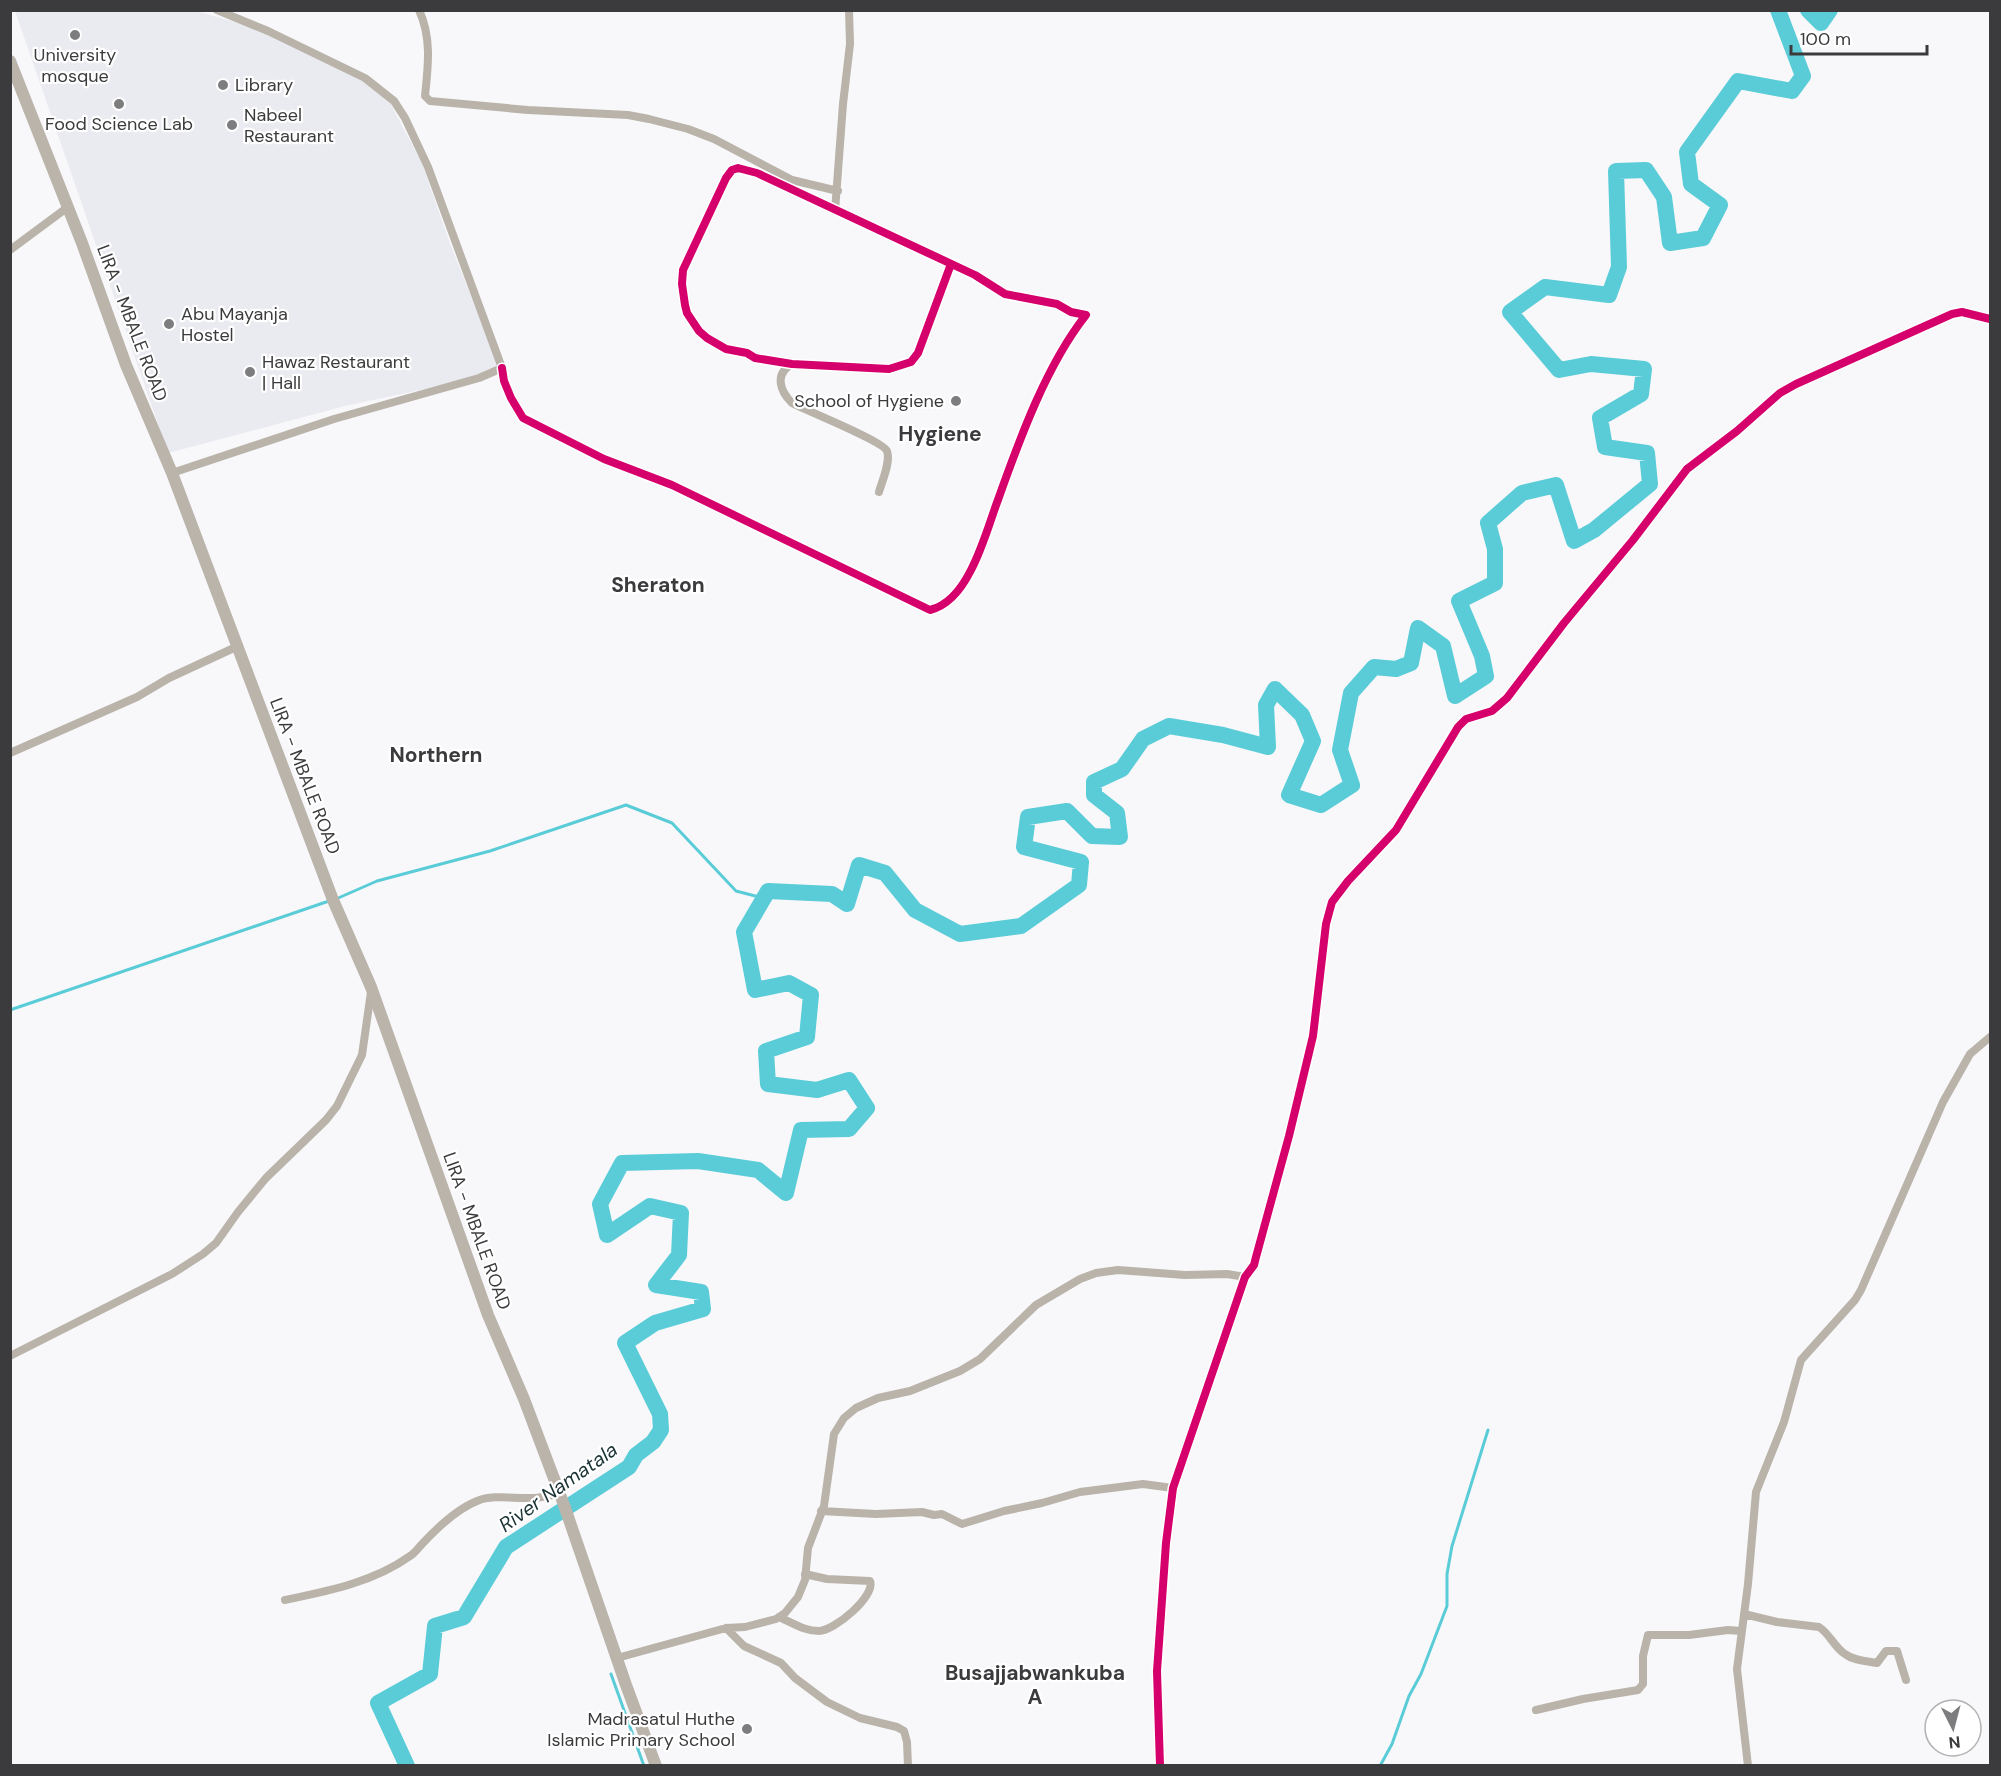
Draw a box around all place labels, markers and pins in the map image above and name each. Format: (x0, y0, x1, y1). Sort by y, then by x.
marker: University mosque (68, 28, 82, 42)
place label: University mosque (34, 43, 116, 88)
place label: Library (235, 73, 293, 97)
marker: Library (216, 78, 230, 92)
marker: Food Science Lab (112, 97, 126, 111)
place label: Nabeel Restaurant (244, 103, 334, 148)
place label: Food Science Lab (45, 112, 193, 136)
marker: Nabeel Restaurant (225, 118, 239, 132)
place label: Abu Mayanja Hostel (181, 302, 288, 347)
marker: Abu Mayanja Hostel (162, 317, 176, 331)
place label: Hawaz Restaurant | Hall (262, 350, 410, 395)
marker: Hawaz Restaurant | Hall (243, 365, 257, 379)
place label: School of Hygiene (794, 389, 944, 413)
marker: School of Hygiene (949, 394, 963, 408)
place label: Madrasatul Huthe Islamic Primary School (547, 1707, 735, 1752)
marker: Madrasatul Huthe Islamic Primary School (740, 1722, 754, 1736)

